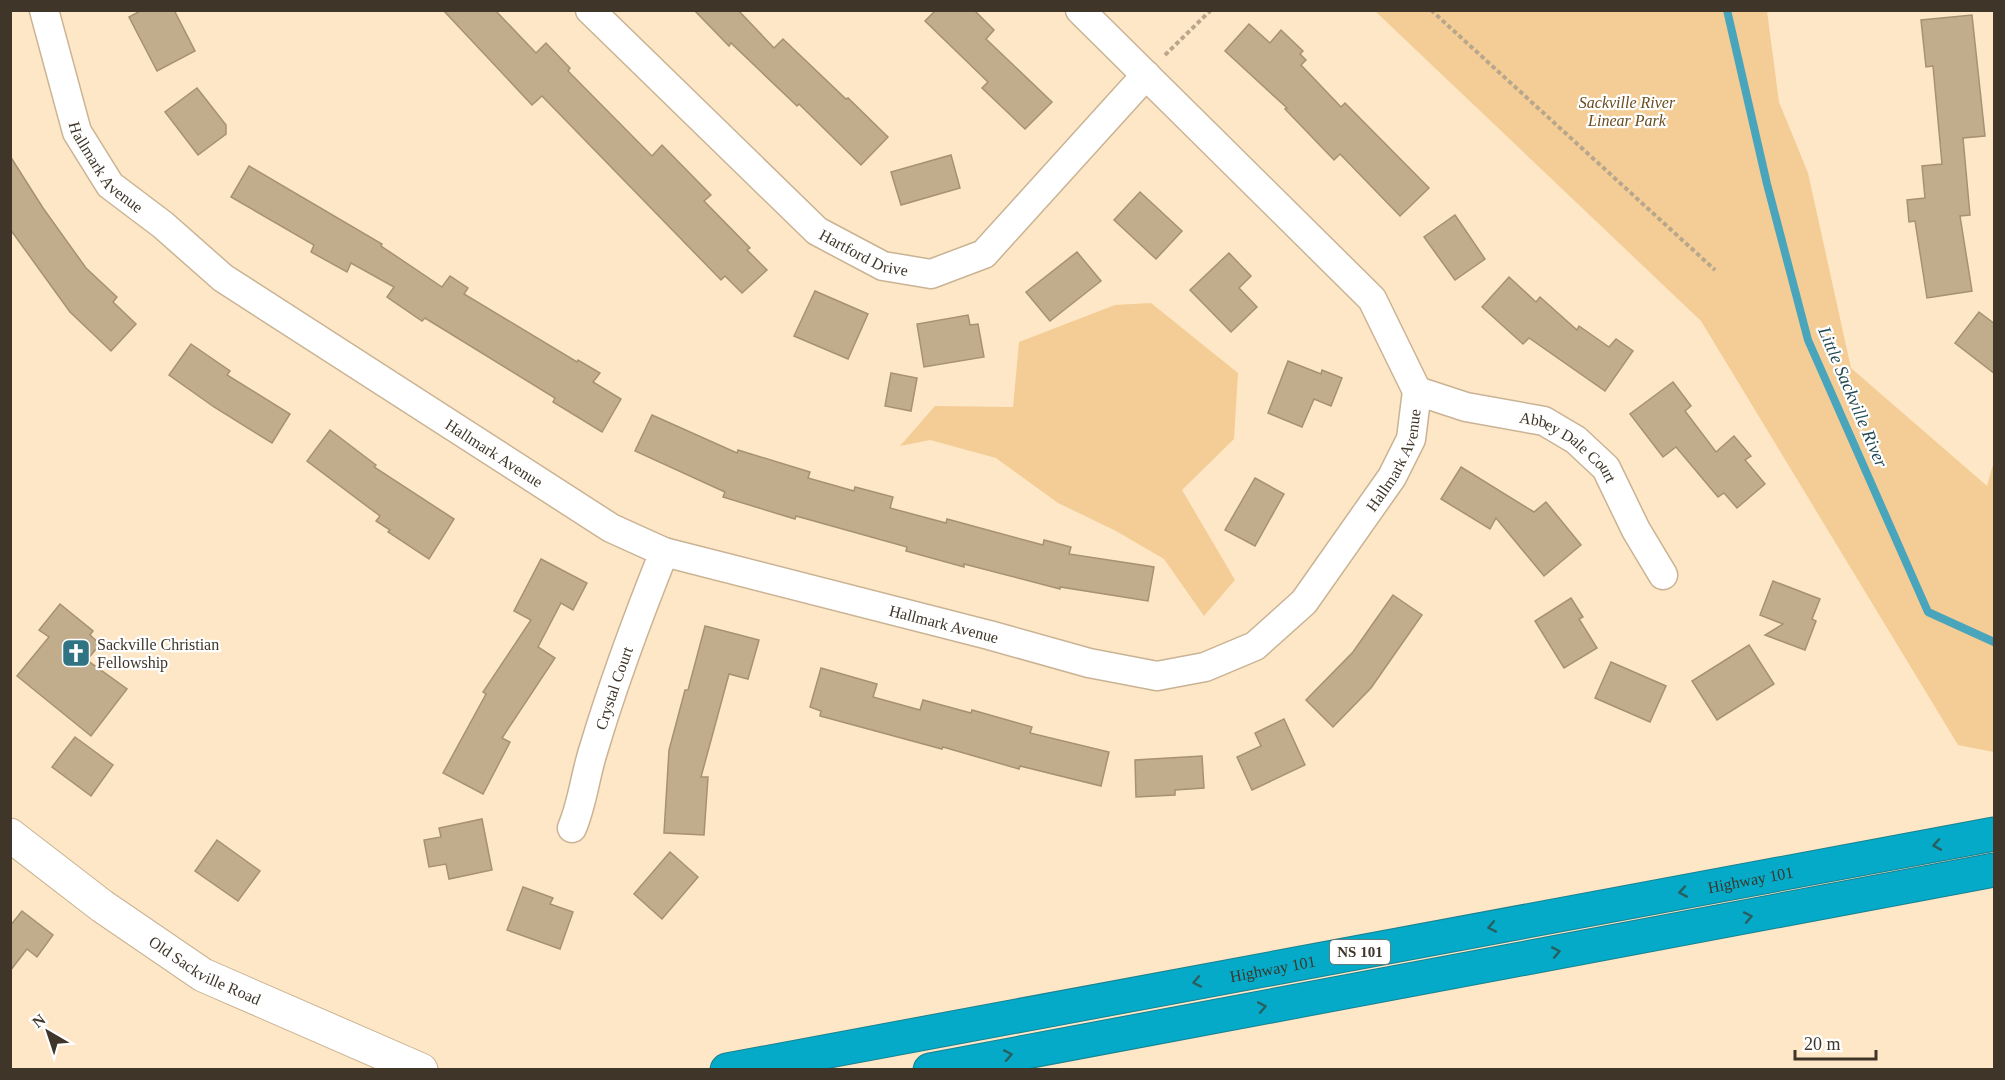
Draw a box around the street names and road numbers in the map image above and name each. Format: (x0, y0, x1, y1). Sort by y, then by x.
street label: Hallmark Avenue (66, 120, 146, 215)
street label: Hartford Drive (817, 226, 909, 279)
street label: Hallmark Avenue (1362, 408, 1423, 514)
street label: Abbey Dale Court (1518, 408, 1620, 485)
street label: Hallmark Avenue (443, 415, 546, 490)
street label: Hallmark Avenue (888, 601, 1001, 646)
street label: Crystal Court (592, 644, 636, 732)
street label: Highway 101 (1706, 863, 1795, 896)
street label: Old Sackville Road (146, 932, 263, 1008)
road number: NS 101 (1330, 940, 1390, 964)
street label: Highway 101 (1228, 952, 1317, 985)

